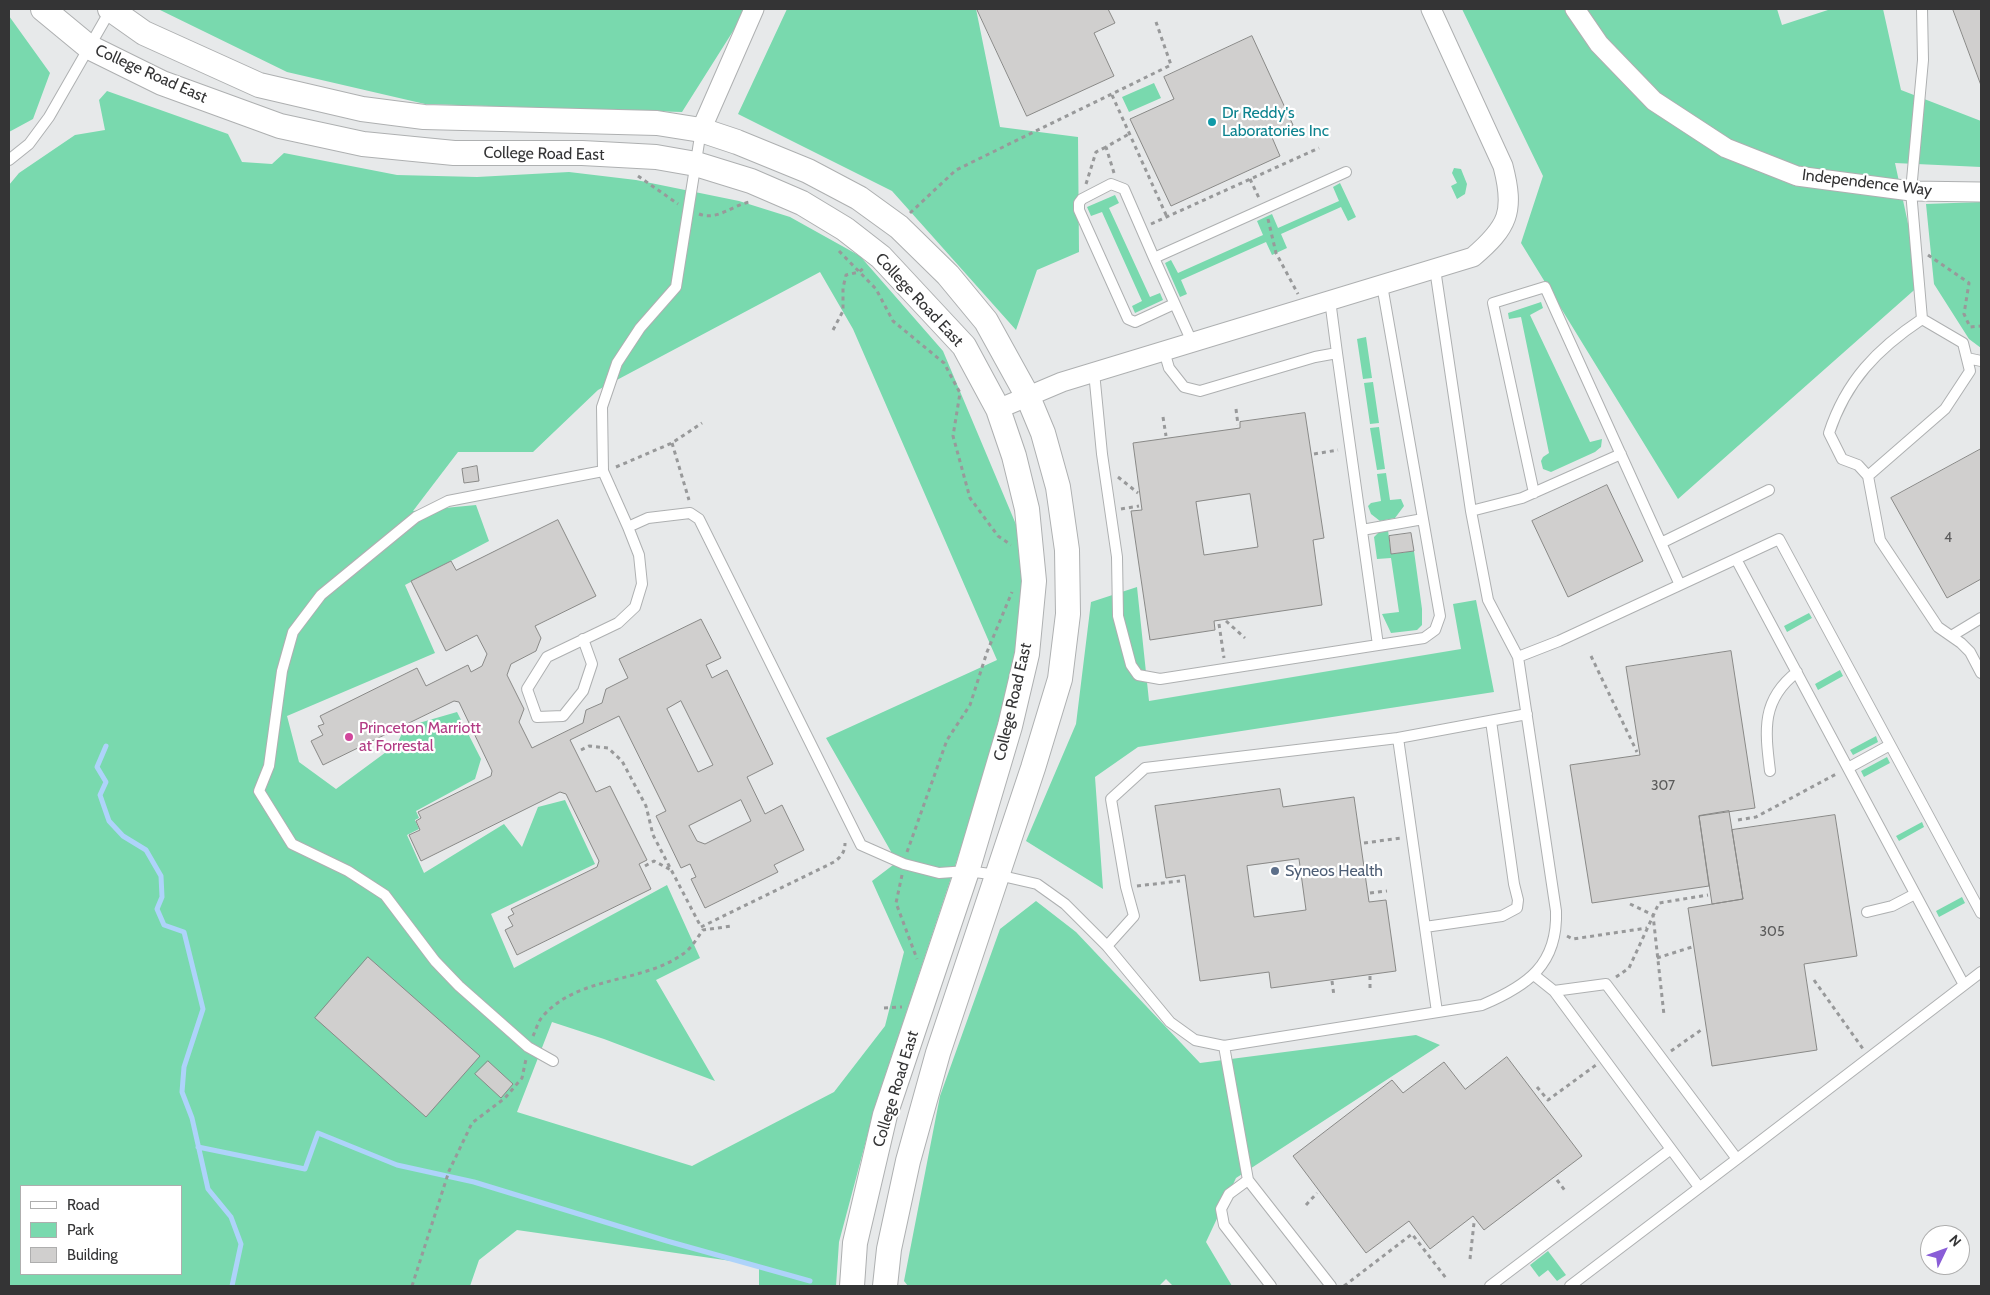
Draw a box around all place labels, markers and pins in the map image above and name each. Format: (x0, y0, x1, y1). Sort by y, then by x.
place label: Dr Reddy's Laboratories Inc (1222, 103, 1329, 141)
marker: Dr Reddy's Laboratories Inc (1206, 116, 1218, 128)
place label: Princeton Marriott at Forrestal (359, 718, 481, 756)
marker: Princeton Marriott at Forrestal (343, 731, 355, 743)
place label: Syneos Health (1285, 861, 1383, 881)
marker: Syneos Health (1269, 865, 1281, 877)

